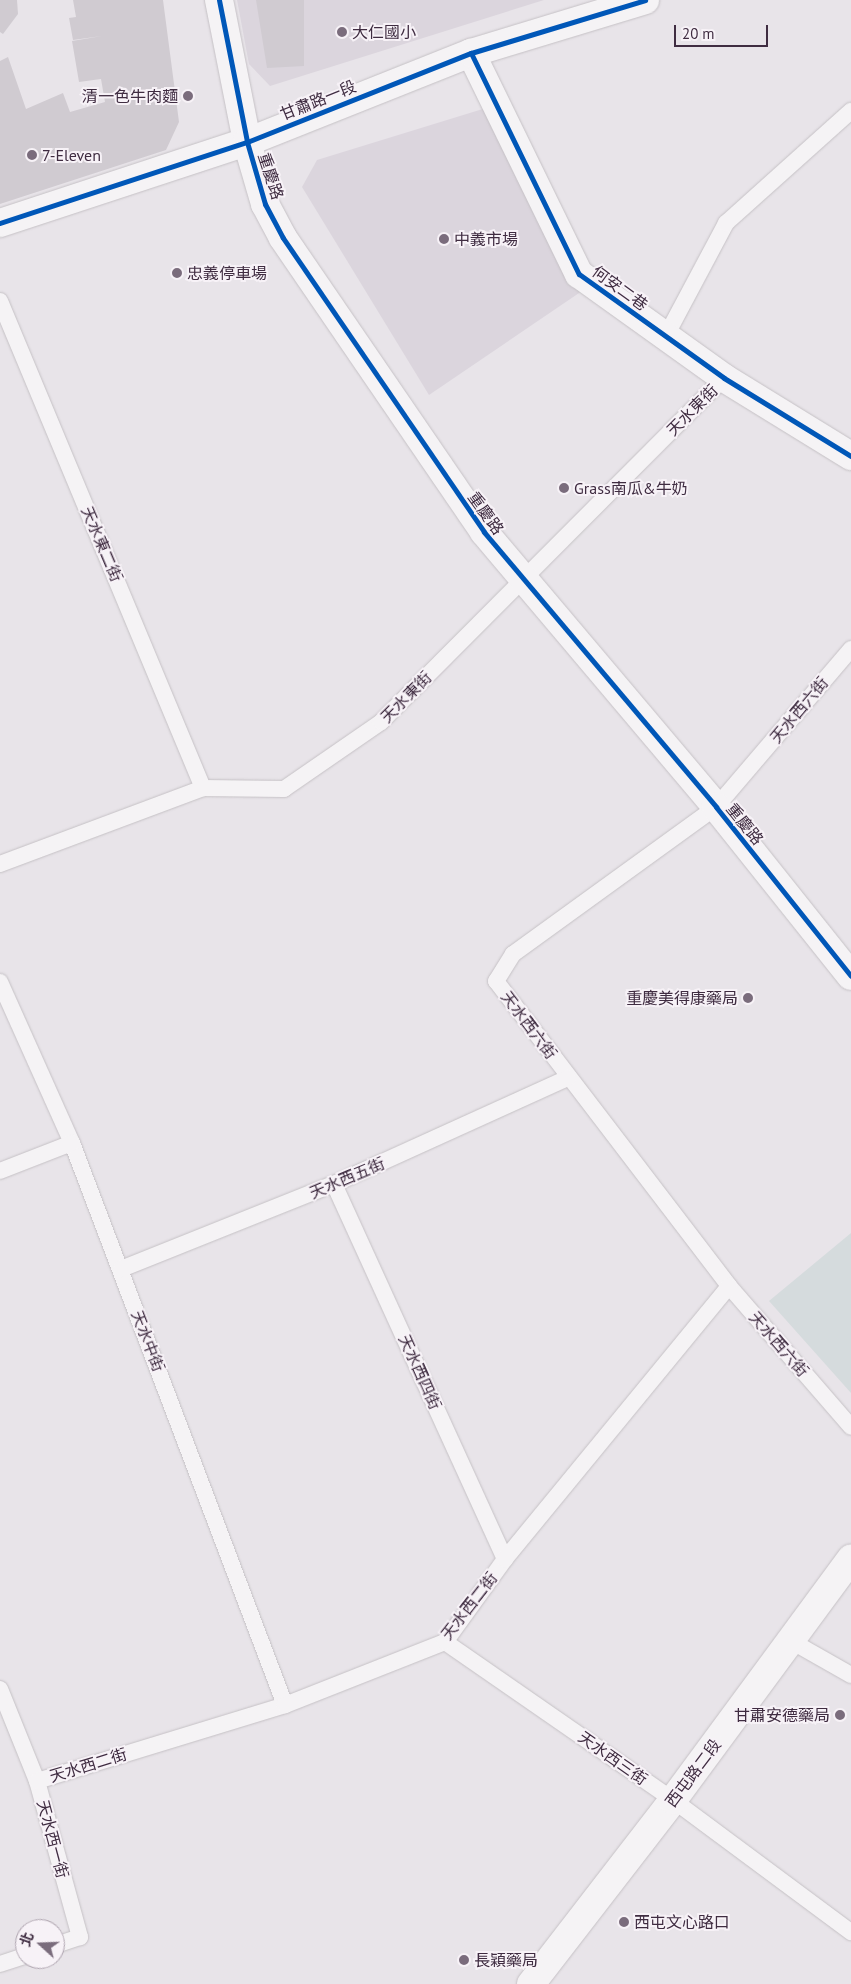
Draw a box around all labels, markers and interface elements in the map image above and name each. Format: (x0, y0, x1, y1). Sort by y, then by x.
scale bar (676, 15, 770, 47)
place label: 大仁國小 (352, 22, 416, 42)
text: 20 m (682, 24, 715, 43)
marker: 大仁國小 (336, 26, 348, 38)
street label: 甘肅路一段 (277, 76, 359, 124)
place label: 清一色牛肉麵 (82, 86, 178, 106)
marker: 清一色牛肉麵 (182, 90, 194, 102)
place label: 7-Eleven (42, 145, 101, 165)
marker: 7-Eleven (26, 149, 38, 161)
street label: 重慶路 (254, 150, 288, 202)
place label: 中義市場 (454, 229, 518, 249)
marker: 中義市場 (438, 233, 450, 245)
street label: 何安二巷 (588, 261, 652, 315)
place label: 忠義停車場 (187, 263, 267, 283)
marker: 忠義停車場 (171, 267, 183, 279)
street label: 天水東街 (663, 381, 721, 439)
place label: Grass南瓜&牛奶 (574, 478, 688, 498)
marker: Grass南瓜&牛奶 (558, 482, 570, 494)
street label: 重慶路 (464, 488, 508, 538)
street label: 天水東二街 (78, 503, 126, 585)
street label: 天水東街 (377, 668, 435, 726)
street label: 天水西六街 (766, 673, 832, 747)
street label: 重慶路 (722, 799, 768, 849)
street label: 天水西六街 (497, 987, 561, 1063)
place label: 重慶美得康藥局 (626, 988, 738, 1008)
marker: 重慶美得康藥局 (742, 992, 754, 1004)
street label: 天水西五街 (306, 1154, 388, 1202)
street label: 天水中街 (128, 1308, 168, 1374)
street label: 天水西六街 (746, 1308, 812, 1380)
street label: 天水西四街 (395, 1332, 445, 1412)
street label: 天水西二街 (437, 1569, 501, 1643)
place label: 甘肅安德藥局 (734, 1705, 830, 1725)
marker: 甘肅安德藥局 (834, 1709, 846, 1721)
street label: 天水西三街 (575, 1727, 651, 1789)
street label: 西屯路二段 (661, 1735, 725, 1811)
street label: 天水西二街 (47, 1744, 129, 1786)
street label: 天水西一街 (33, 1798, 73, 1880)
place label: 西屯文心路口 (634, 1912, 730, 1932)
marker: 西屯文心路口 (618, 1916, 630, 1928)
north arrow (15, 1919, 65, 1969)
text: 北 (16, 1930, 38, 1949)
place label: 長穎藥局 (474, 1950, 538, 1970)
marker: 長穎藥局 (458, 1954, 470, 1966)

